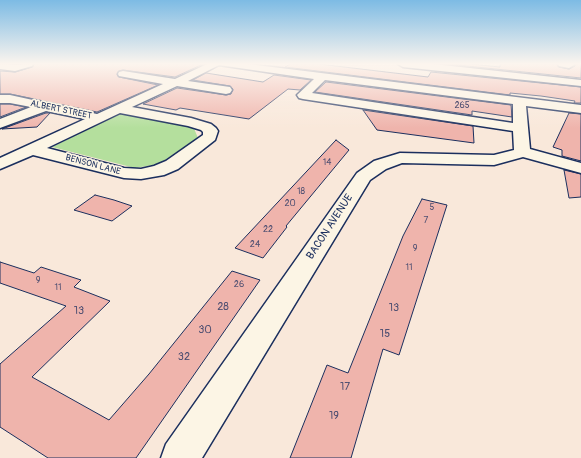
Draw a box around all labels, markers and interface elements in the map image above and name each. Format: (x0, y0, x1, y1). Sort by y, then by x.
street label: ALBERT STREET (29, 98, 93, 122)
house number: 265 (454, 101, 470, 111)
street label: BENSON LANE (64, 152, 122, 178)
house number: 14 (323, 158, 331, 168)
house number: 18 (297, 187, 305, 197)
street label: BACON AVENUE (304, 192, 356, 262)
house number: 20 (284, 199, 296, 209)
house number: 5 (430, 203, 434, 213)
house number: 7 (424, 216, 428, 226)
house number: 22 (263, 225, 273, 235)
house number: 24 (250, 240, 260, 250)
house number: 9 (413, 244, 417, 254)
house number: 11 (405, 263, 413, 273)
house number: 9 (36, 276, 40, 286)
house number: 26 (234, 280, 244, 290)
house number: 11 (54, 283, 62, 293)
house number: 28 (217, 300, 229, 314)
house number: 13 (389, 301, 399, 315)
house number: 13 (74, 304, 84, 318)
house number: 30 (198, 323, 212, 337)
house number: 15 (380, 327, 390, 341)
house number: 32 (178, 350, 190, 364)
house number: 17 (340, 380, 350, 394)
house number: 19 (329, 409, 339, 423)

